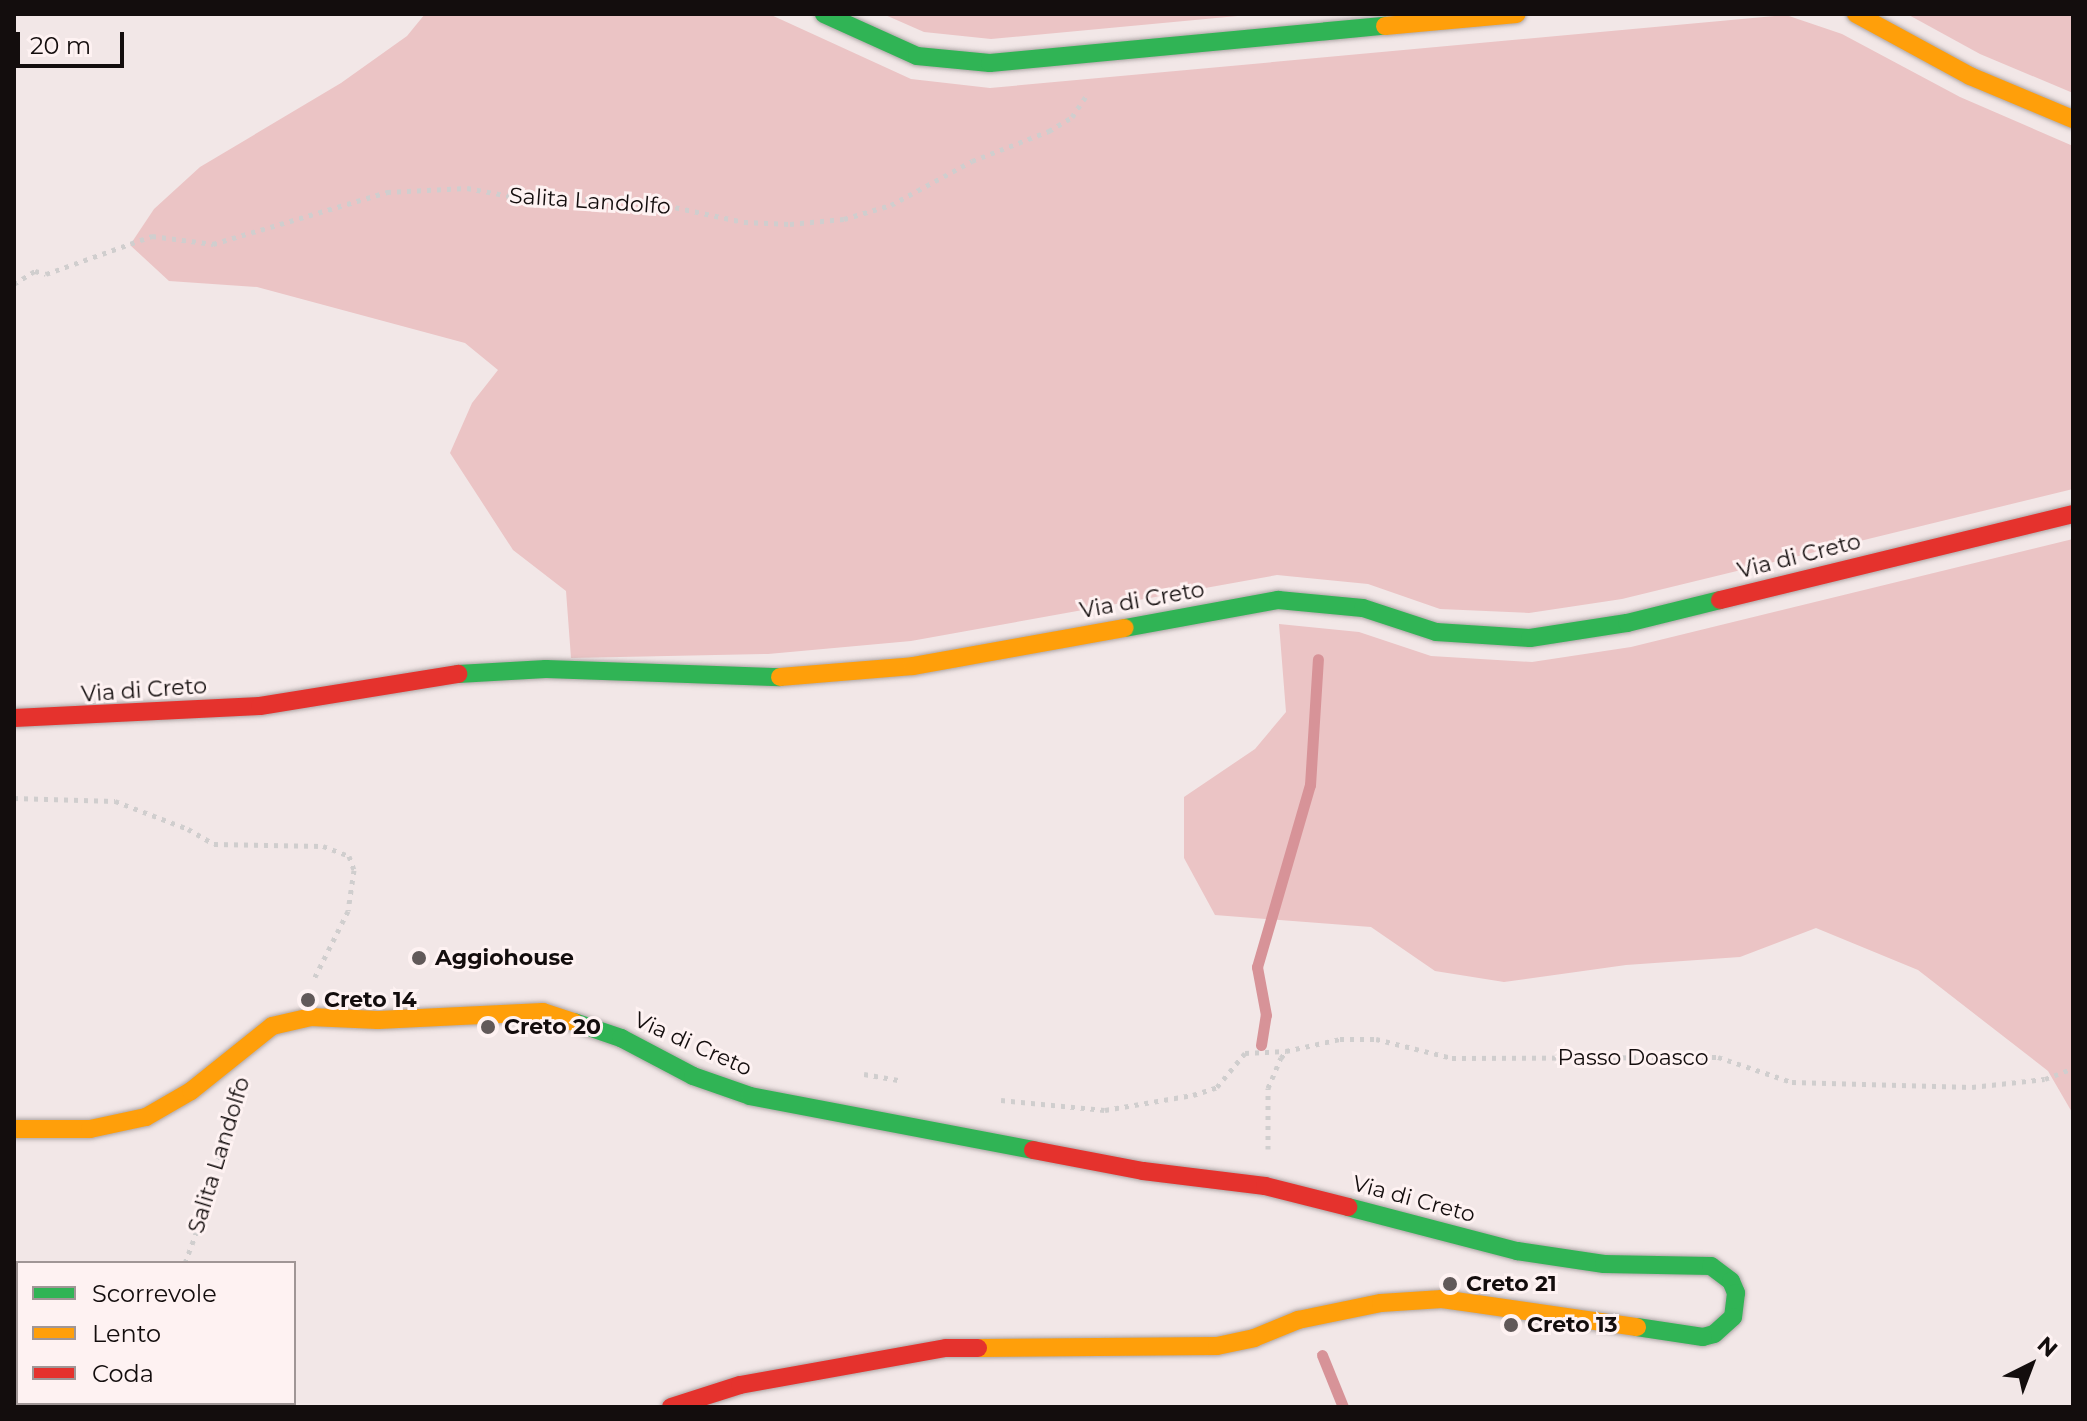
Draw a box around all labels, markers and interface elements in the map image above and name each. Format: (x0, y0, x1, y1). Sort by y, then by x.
scale bar (20, 16, 128, 66)
text: 20 m (30, 31, 91, 60)
street label: Salita Landolfo (508, 182, 672, 220)
street label: Via di Creto (1735, 528, 1863, 584)
street label: Via di Creto (1078, 576, 1206, 624)
street label: Via di Creto (80, 672, 208, 708)
place label: Aggiohouse (435, 945, 574, 971)
marker: Aggiohouse (410, 949, 428, 967)
place label: Creto 14 (324, 987, 417, 1013)
marker: Creto 14 (299, 991, 317, 1009)
street label: Via di Creto (630, 1006, 756, 1082)
place label: Creto 20 (504, 1014, 601, 1040)
marker: Creto 20 (479, 1018, 497, 1036)
street label: Passo Doasco (1557, 1045, 1709, 1071)
street label: Salita Landolfo (183, 1074, 255, 1236)
street label: Via di Creto (1350, 1170, 1478, 1228)
legend (16, 1261, 296, 1405)
place label: Creto 21 (1466, 1271, 1557, 1297)
marker: Creto 21 (1441, 1275, 1459, 1293)
text: Scorrevole (92, 1279, 217, 1308)
place label: Creto 13 (1527, 1312, 1618, 1338)
marker: Creto 13 (1502, 1316, 1520, 1334)
text: Lento (92, 1319, 161, 1348)
north arrow (1991, 1325, 2071, 1405)
text: N (2032, 1331, 2063, 1363)
text: Coda (92, 1359, 154, 1388)

